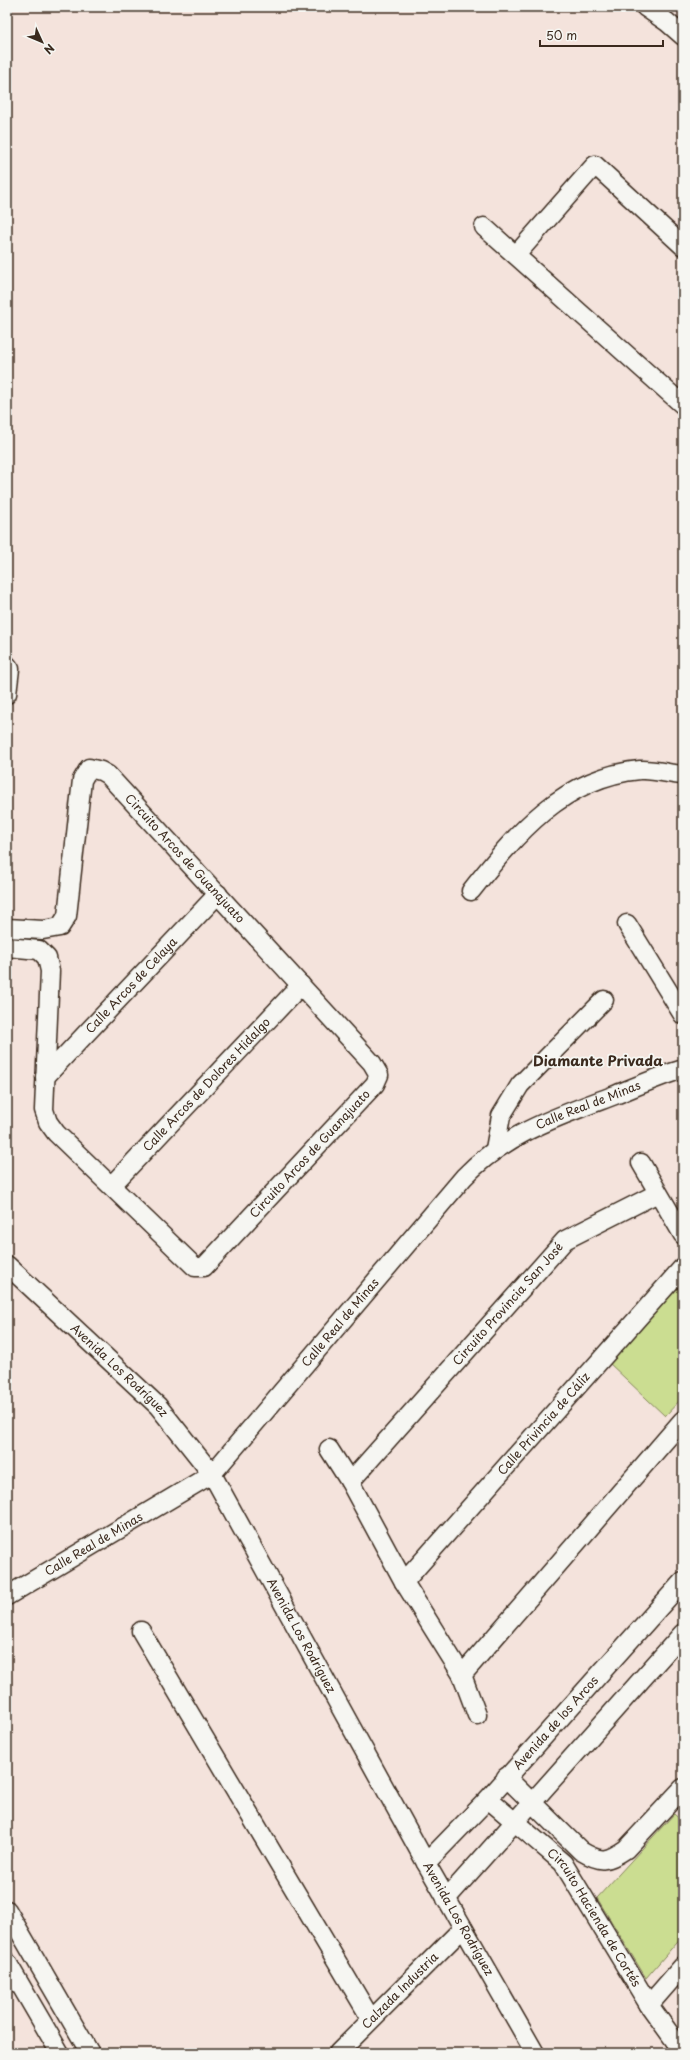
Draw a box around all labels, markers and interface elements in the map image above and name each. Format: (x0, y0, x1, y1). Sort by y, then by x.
north arrow (22, 22, 62, 62)
scale bar (540, 22, 663, 48)
text: 50 m (546, 26, 577, 44)
text: N (40, 40, 59, 59)
street label: Circuito Arcos de Guanajuato (121, 789, 250, 927)
street label: Calle Arcos de Celaya (81, 932, 181, 1037)
street label: Calle Arcos de Dolores Hidalgo (138, 1013, 274, 1155)
district label: Diamante Privada (533, 1050, 663, 1071)
street label: Calle Real de Minas (532, 1075, 644, 1133)
street label: Circuito Arcos de Guanajuato (245, 1085, 374, 1222)
street label: Circuito Provincia San José (448, 1238, 567, 1369)
street label: Calle Real de Minas (297, 1273, 383, 1370)
street label: Avenida Los Rodríguez (67, 1319, 173, 1420)
street label: Calle Privincia de Cáliz (493, 1368, 594, 1479)
street label: Calle Real de Minas (41, 1507, 146, 1580)
street label: Avenida Los Rodríguez (263, 1575, 341, 1696)
street label: Avenida de los Arcos (508, 1671, 602, 1773)
street label: Circuito Hacienda de Cortés (544, 1843, 646, 1990)
street label: Avenida Los Rodríguez (419, 1858, 499, 1979)
street label: Calzada Industria (357, 1947, 442, 2032)

